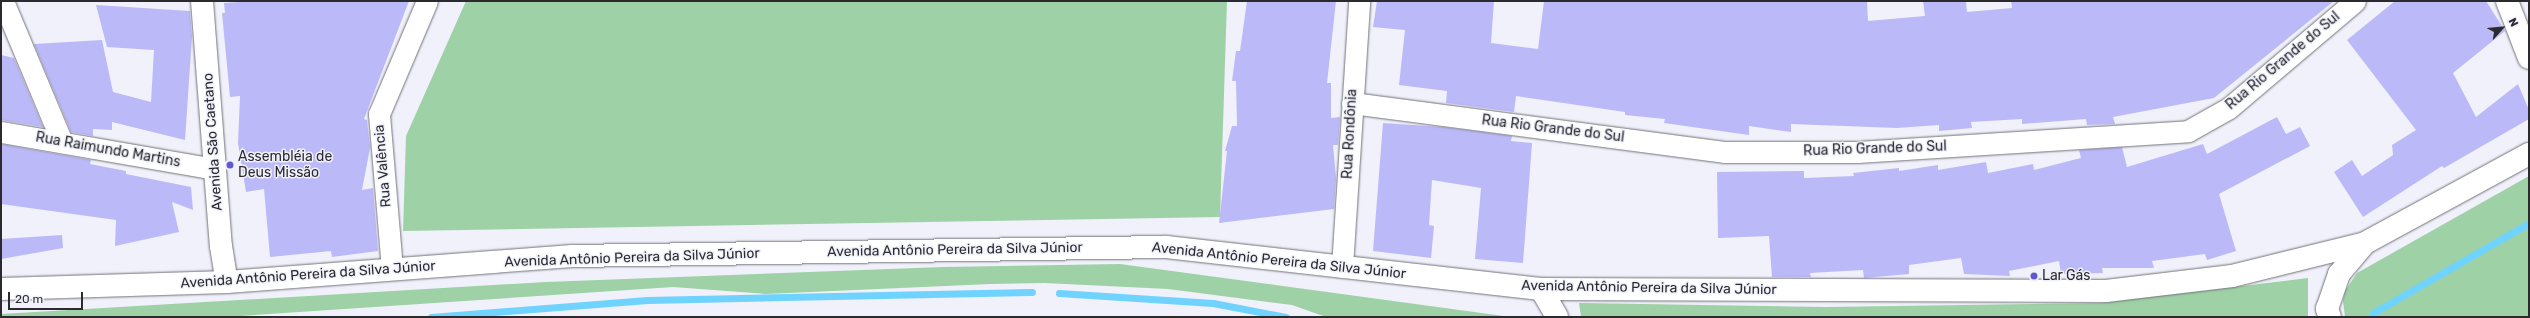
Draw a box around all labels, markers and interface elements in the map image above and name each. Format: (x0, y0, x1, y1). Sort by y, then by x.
street label: Rua Rio Grande do Sul (2223, 8, 2343, 114)
north arrow (2482, 8, 2522, 48)
text: N (2506, 16, 2521, 29)
street label: Avenida São Caetano (200, 73, 226, 211)
street label: Rua Rondônia (1339, 88, 1361, 180)
street label: Rua Rio Grande do Sul (1481, 112, 1625, 146)
street label: Rua Valência (371, 124, 395, 208)
street label: Rua Raimundo Martins (34, 129, 182, 171)
street label: Rua Rio Grande do Sul (1803, 138, 1947, 160)
place label: Assembléia de Deus Missão (238, 149, 332, 182)
marker: Assembléia de Deus Missão (225, 160, 235, 170)
street label: Avenida Antônio Pereira da Silva Júnior (827, 239, 1083, 261)
street label: Avenida Antônio Pereira da Silva Júnior (1151, 239, 1407, 283)
street label: Avenida Antônio Pereira da Silva Júnior (504, 245, 760, 271)
street label: Avenida Antônio Pereira da Silva Júnior (180, 258, 436, 292)
place label: Lar Gás (2042, 268, 2091, 284)
marker: Lar Gás (2029, 271, 2039, 281)
street label: Avenida Antônio Pereira da Silva Júnior (1521, 277, 1777, 299)
scale bar (10, 284, 85, 310)
text: 20 m (15, 292, 43, 306)

